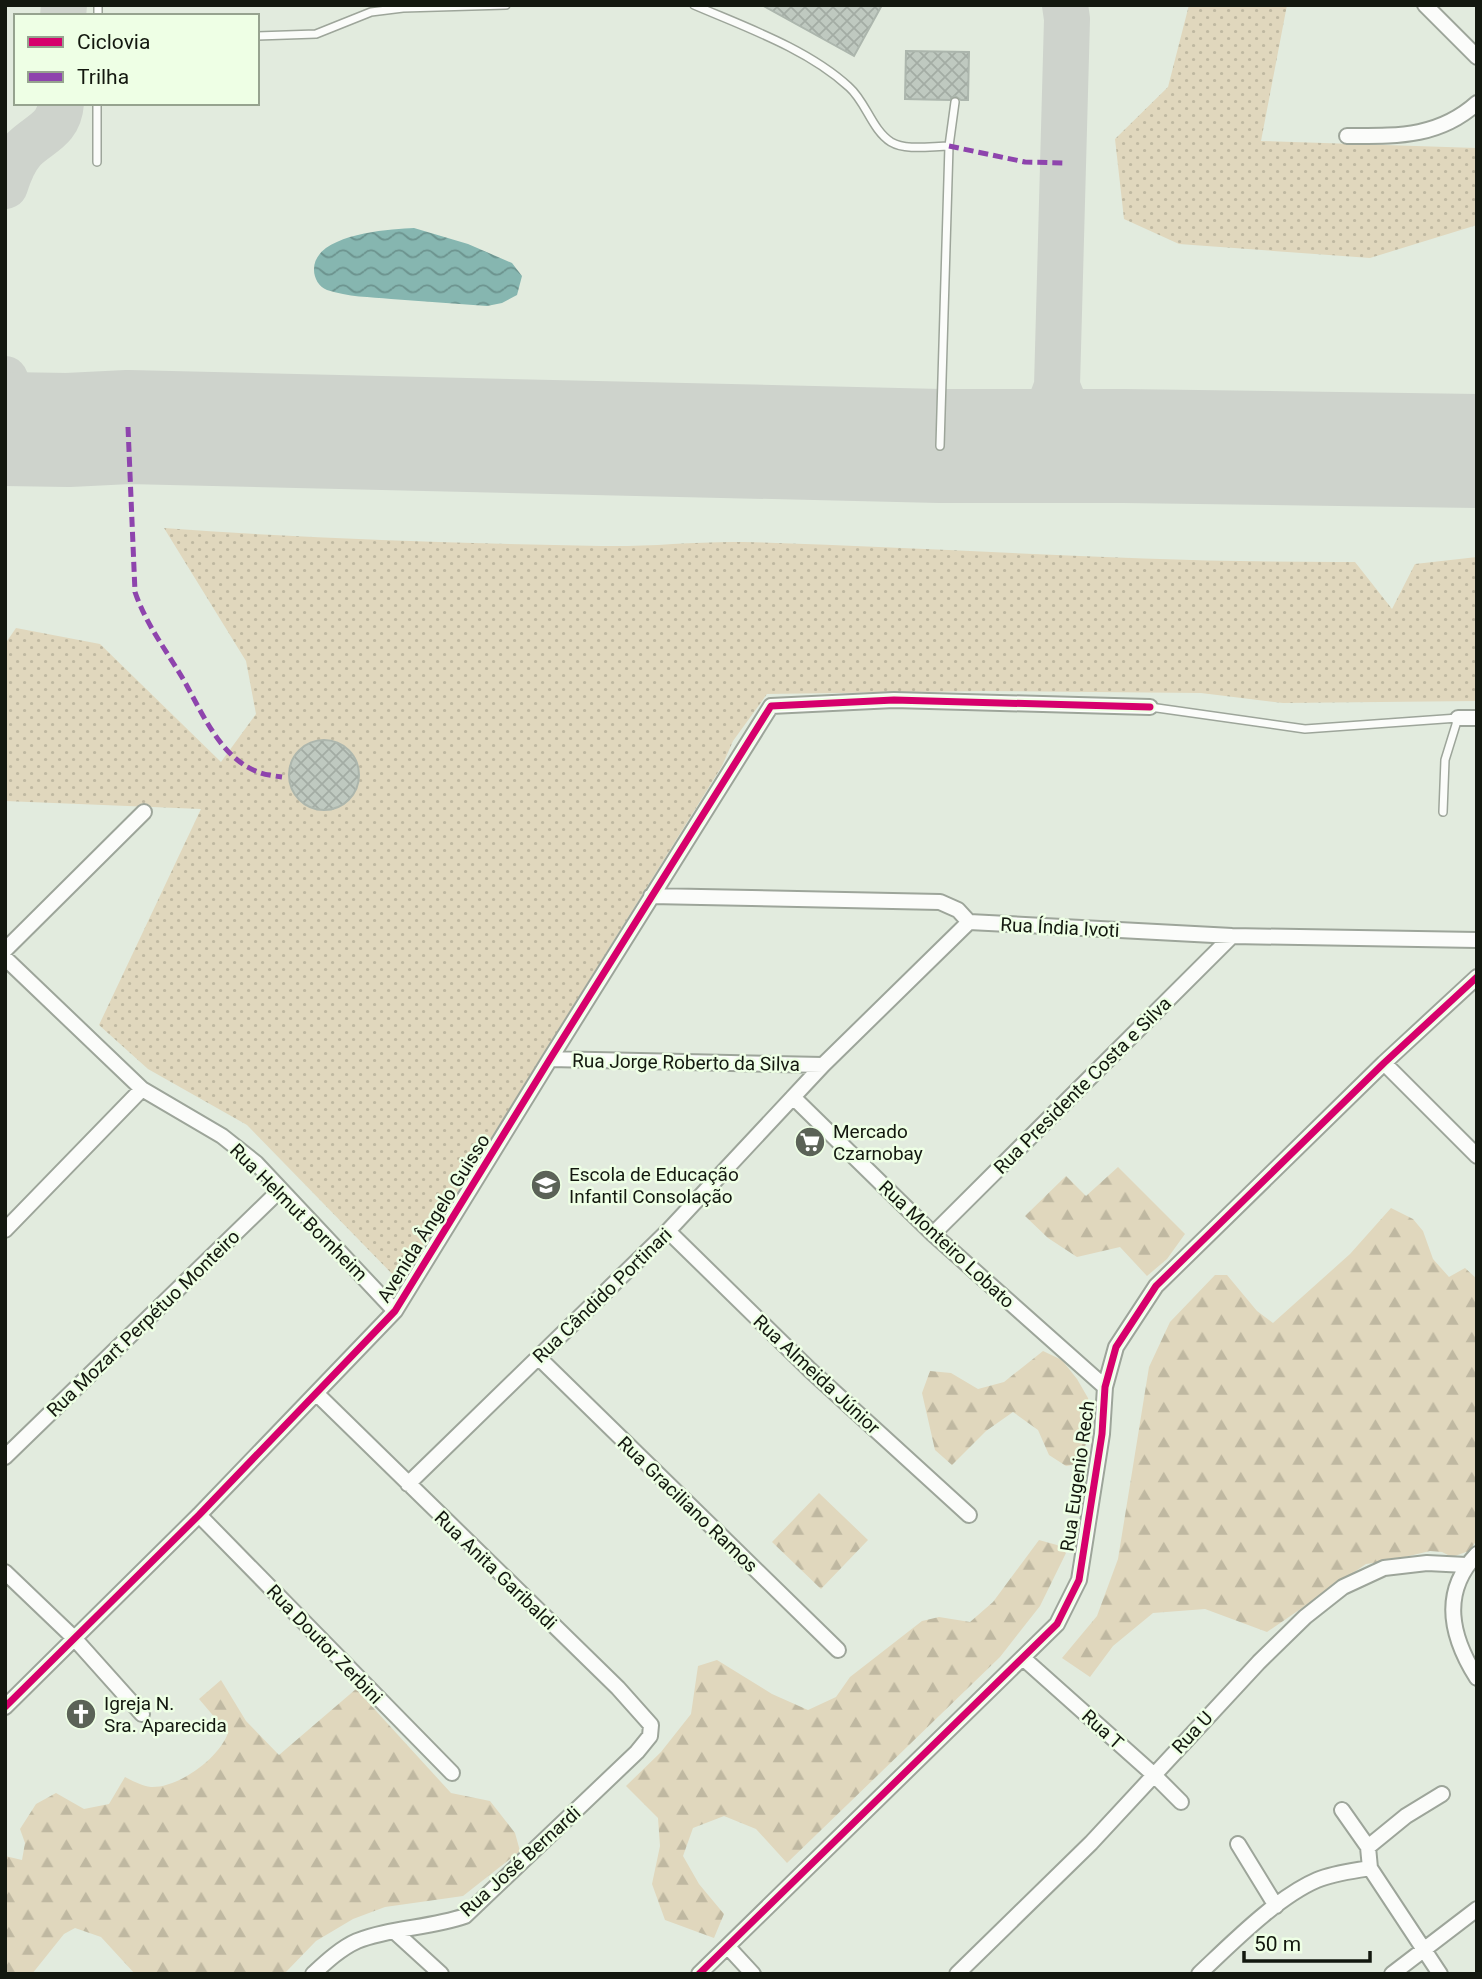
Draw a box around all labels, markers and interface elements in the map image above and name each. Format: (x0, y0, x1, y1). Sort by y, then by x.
legend (14, 14, 259, 105)
text: Ciclovia (77, 30, 150, 54)
text: Trilha (77, 65, 129, 89)
street label: Rua Índia Ivoti (1000, 913, 1120, 942)
street label: Rua Presidente Costa e Silva (989, 992, 1176, 1179)
street label: Rua Jorge Roberto da Silva (572, 1049, 800, 1076)
place label: Mercado Czarnobay (833, 1120, 923, 1165)
supermarket icon: Mercado Czarnobay (793, 1125, 827, 1159)
street label: Avenida Ângelo Guisso (372, 1130, 495, 1307)
street label: Rua Helmut Bornheim (225, 1139, 372, 1286)
place label: Escola de Educação Infantil Consolação (569, 1163, 739, 1208)
school or university icon: Escola de Educação Infantil Consolação (529, 1168, 563, 1202)
street label: Rua Monteiro Lobato (874, 1176, 1019, 1313)
street label: Rua Cândido Portinari (528, 1223, 677, 1368)
street label: Rua Mozart Perpétuo Monteiro (42, 1225, 245, 1422)
street label: Rua Almeida Júnior (749, 1310, 885, 1439)
street label: Rua Eugenio Rech (1056, 1399, 1099, 1553)
street label: Rua Graciliano Ramos (613, 1431, 763, 1577)
street label: Rua Anita Garibaldi (430, 1506, 562, 1635)
street label: Rua Doutor Zerbini (262, 1580, 387, 1709)
place label: Igreja N. Sra. Aparecida (104, 1692, 227, 1737)
church icon: Igreja N. Sra. Aparecida (64, 1697, 98, 1731)
street label: Rua T (1077, 1705, 1128, 1754)
street label: Rua U (1167, 1706, 1218, 1758)
street label: Rua José Bernardi (455, 1801, 585, 1921)
scale bar (1244, 1920, 1370, 1964)
text: 50 m (1254, 1932, 1301, 1956)

